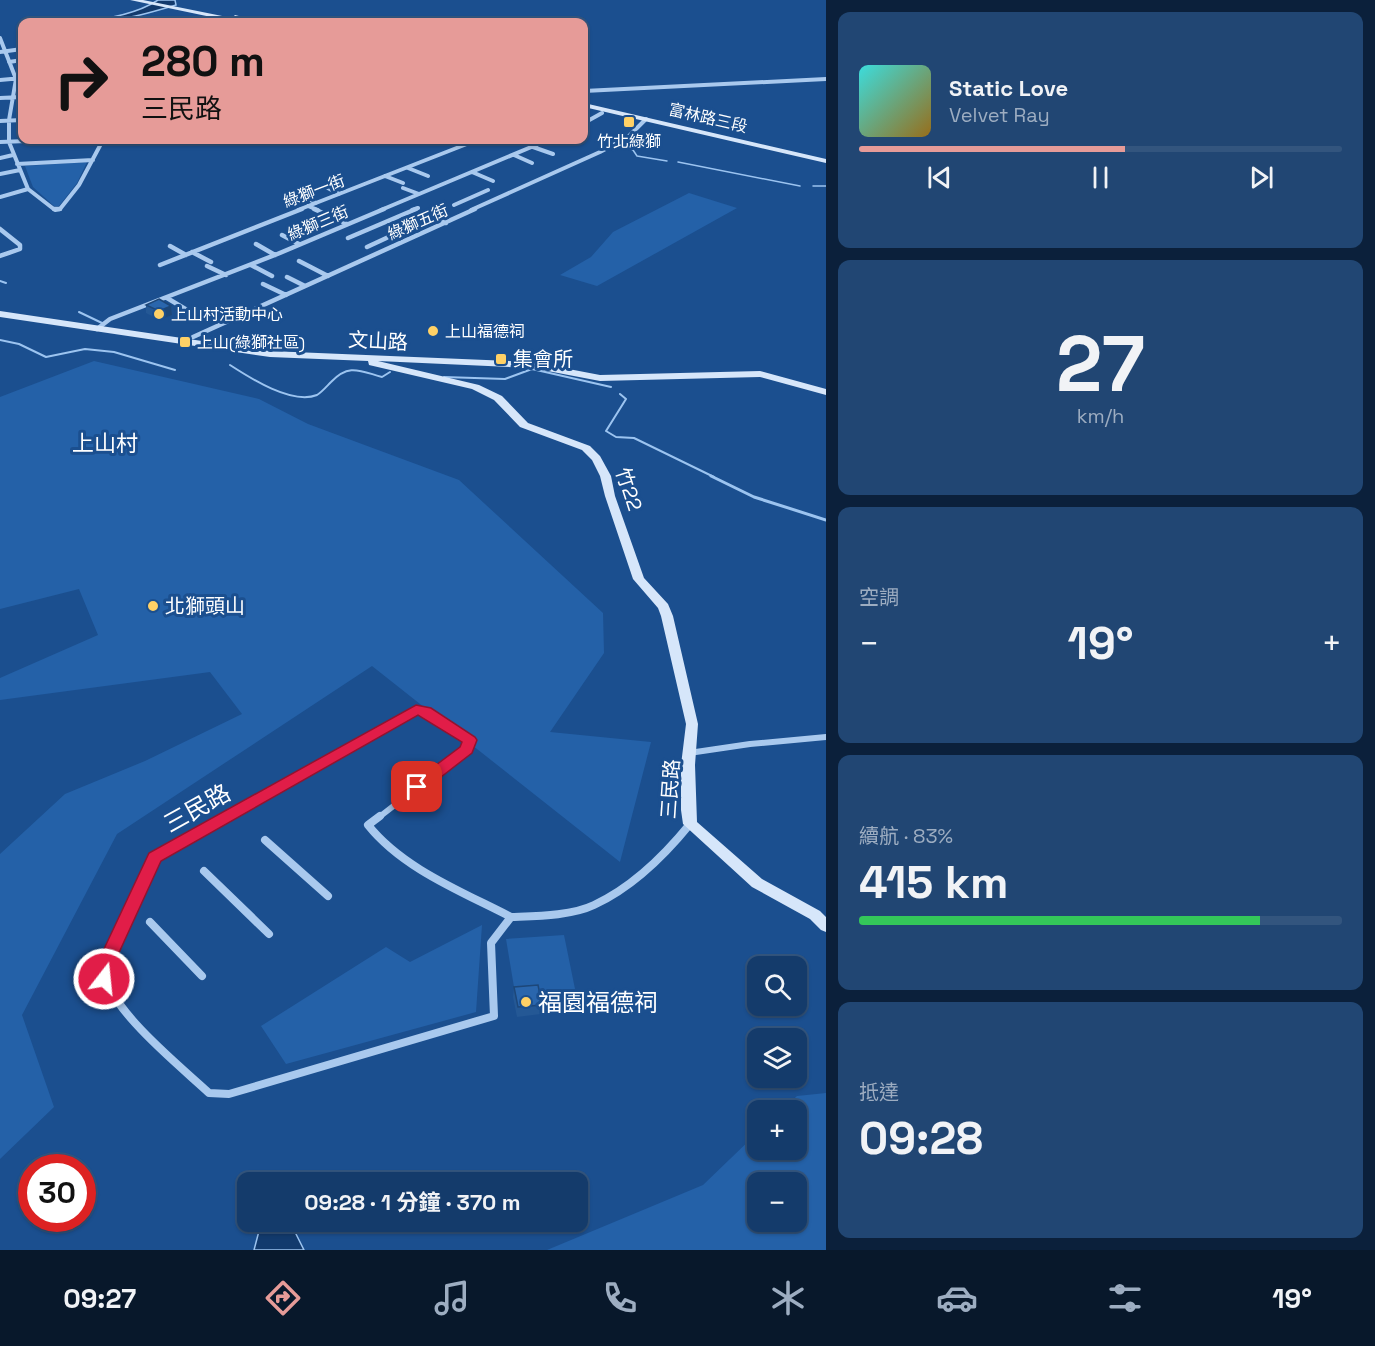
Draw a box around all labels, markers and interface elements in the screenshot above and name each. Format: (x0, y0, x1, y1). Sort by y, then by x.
text: 280 m (141, 35, 265, 88)
icon: right (42, 42, 120, 120)
text: Static Love (949, 74, 1068, 102)
text: 三民路 (141, 91, 222, 126)
street label: 富林路三段 (667, 99, 749, 137)
text: Velvet Ray (949, 102, 1050, 128)
marker: 竹北綠獅 (622, 115, 636, 129)
place label: 竹北綠獅 (597, 131, 661, 152)
icon: previous (923, 161, 956, 194)
icon: pause (1084, 161, 1117, 194)
icon: next (1245, 161, 1278, 194)
street label: 綠獅一街 (280, 170, 348, 212)
street label: 綠獅五街 (384, 199, 452, 245)
street label: 綠獅三街 (284, 201, 352, 245)
place label: 上山村活動中心 (171, 304, 283, 325)
marker: 上山村活動中心 (152, 307, 166, 321)
text: 27 (1056, 314, 1145, 414)
place label: 上山福德祠 (445, 321, 525, 342)
marker: 上山福德祠 (426, 324, 440, 338)
street label: 文山路 (347, 326, 409, 356)
place label: 上山(綠獅社區) (197, 332, 305, 353)
marker: 上山(綠獅社區) (178, 335, 192, 349)
place label: 集會所 (513, 346, 573, 372)
marker: 集會所 (494, 352, 508, 366)
text: km/h (1077, 403, 1124, 429)
district label: 上山村 (72, 429, 138, 457)
street label: 竹22 (610, 464, 648, 514)
text: 空調 (859, 584, 899, 610)
place label: 北獅頭山 (165, 593, 245, 619)
marker: 北獅頭山 (146, 599, 160, 613)
text: 19° (1068, 615, 1133, 672)
text: − (859, 623, 879, 665)
text: + (1322, 623, 1342, 665)
street label: 三民路 (655, 758, 685, 820)
pin (391, 761, 442, 812)
icon: arrive (400, 770, 433, 803)
street label: 三民路 (158, 777, 236, 839)
text: 續航 · 83% (859, 823, 953, 849)
text: 415 km (859, 854, 1009, 911)
position arrow (72, 947, 136, 1011)
map controls (747, 956, 807, 1232)
button: search (747, 956, 807, 1016)
place label: 福園福德祠 (538, 987, 658, 1018)
marker: 福園福德祠 (519, 995, 533, 1009)
button: layers (747, 1028, 807, 1088)
text: 抵達 (859, 1079, 899, 1105)
button: + (747, 1100, 807, 1160)
text: 09:28 (859, 1110, 983, 1167)
speed limit sign: 30 (18, 1154, 96, 1232)
button: − (747, 1172, 807, 1232)
text: 09:28 · 1 分鐘 · 370 m (304, 1188, 521, 1216)
icon: directions (262, 1277, 304, 1319)
icon: music (431, 1277, 473, 1319)
icon: phone (599, 1277, 641, 1319)
icon: climate (767, 1277, 809, 1319)
icon: car (936, 1277, 978, 1319)
icon: filters (1104, 1277, 1146, 1319)
text: 09:27 (63, 1281, 136, 1316)
text: 19° (1272, 1281, 1312, 1316)

